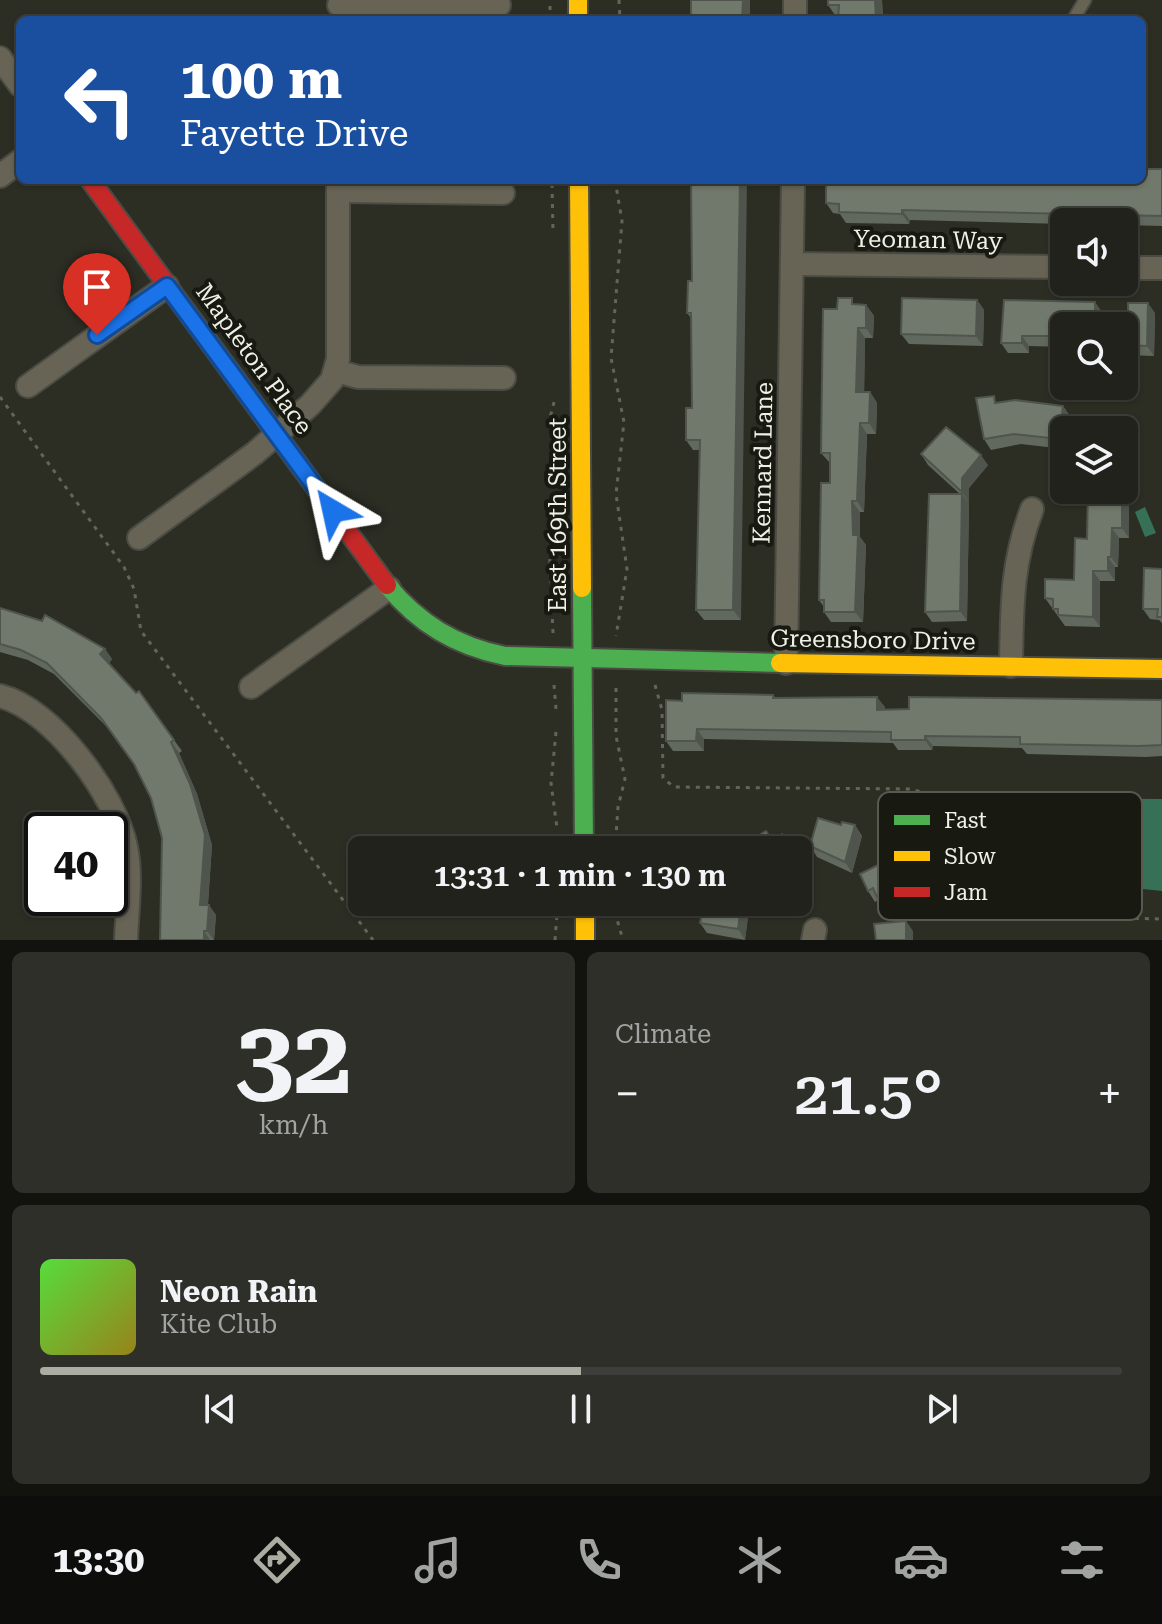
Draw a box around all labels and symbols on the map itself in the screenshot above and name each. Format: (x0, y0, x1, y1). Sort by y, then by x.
street label: Yeoman Way (853, 225, 1004, 255)
pin (63, 253, 131, 335)
street label: Mapleton Place (190, 278, 318, 440)
street label: Kennard Lane (748, 382, 778, 544)
street label: East 169th Street (544, 418, 572, 612)
position arrow (291, 469, 375, 553)
street label: Greensboro Drive (770, 624, 976, 656)
legend (878, 792, 1142, 920)
text: Fast (944, 808, 987, 833)
speed limit sign: 40 (24, 812, 128, 916)
text: Slow (944, 844, 997, 869)
text: Jam (944, 880, 988, 905)

